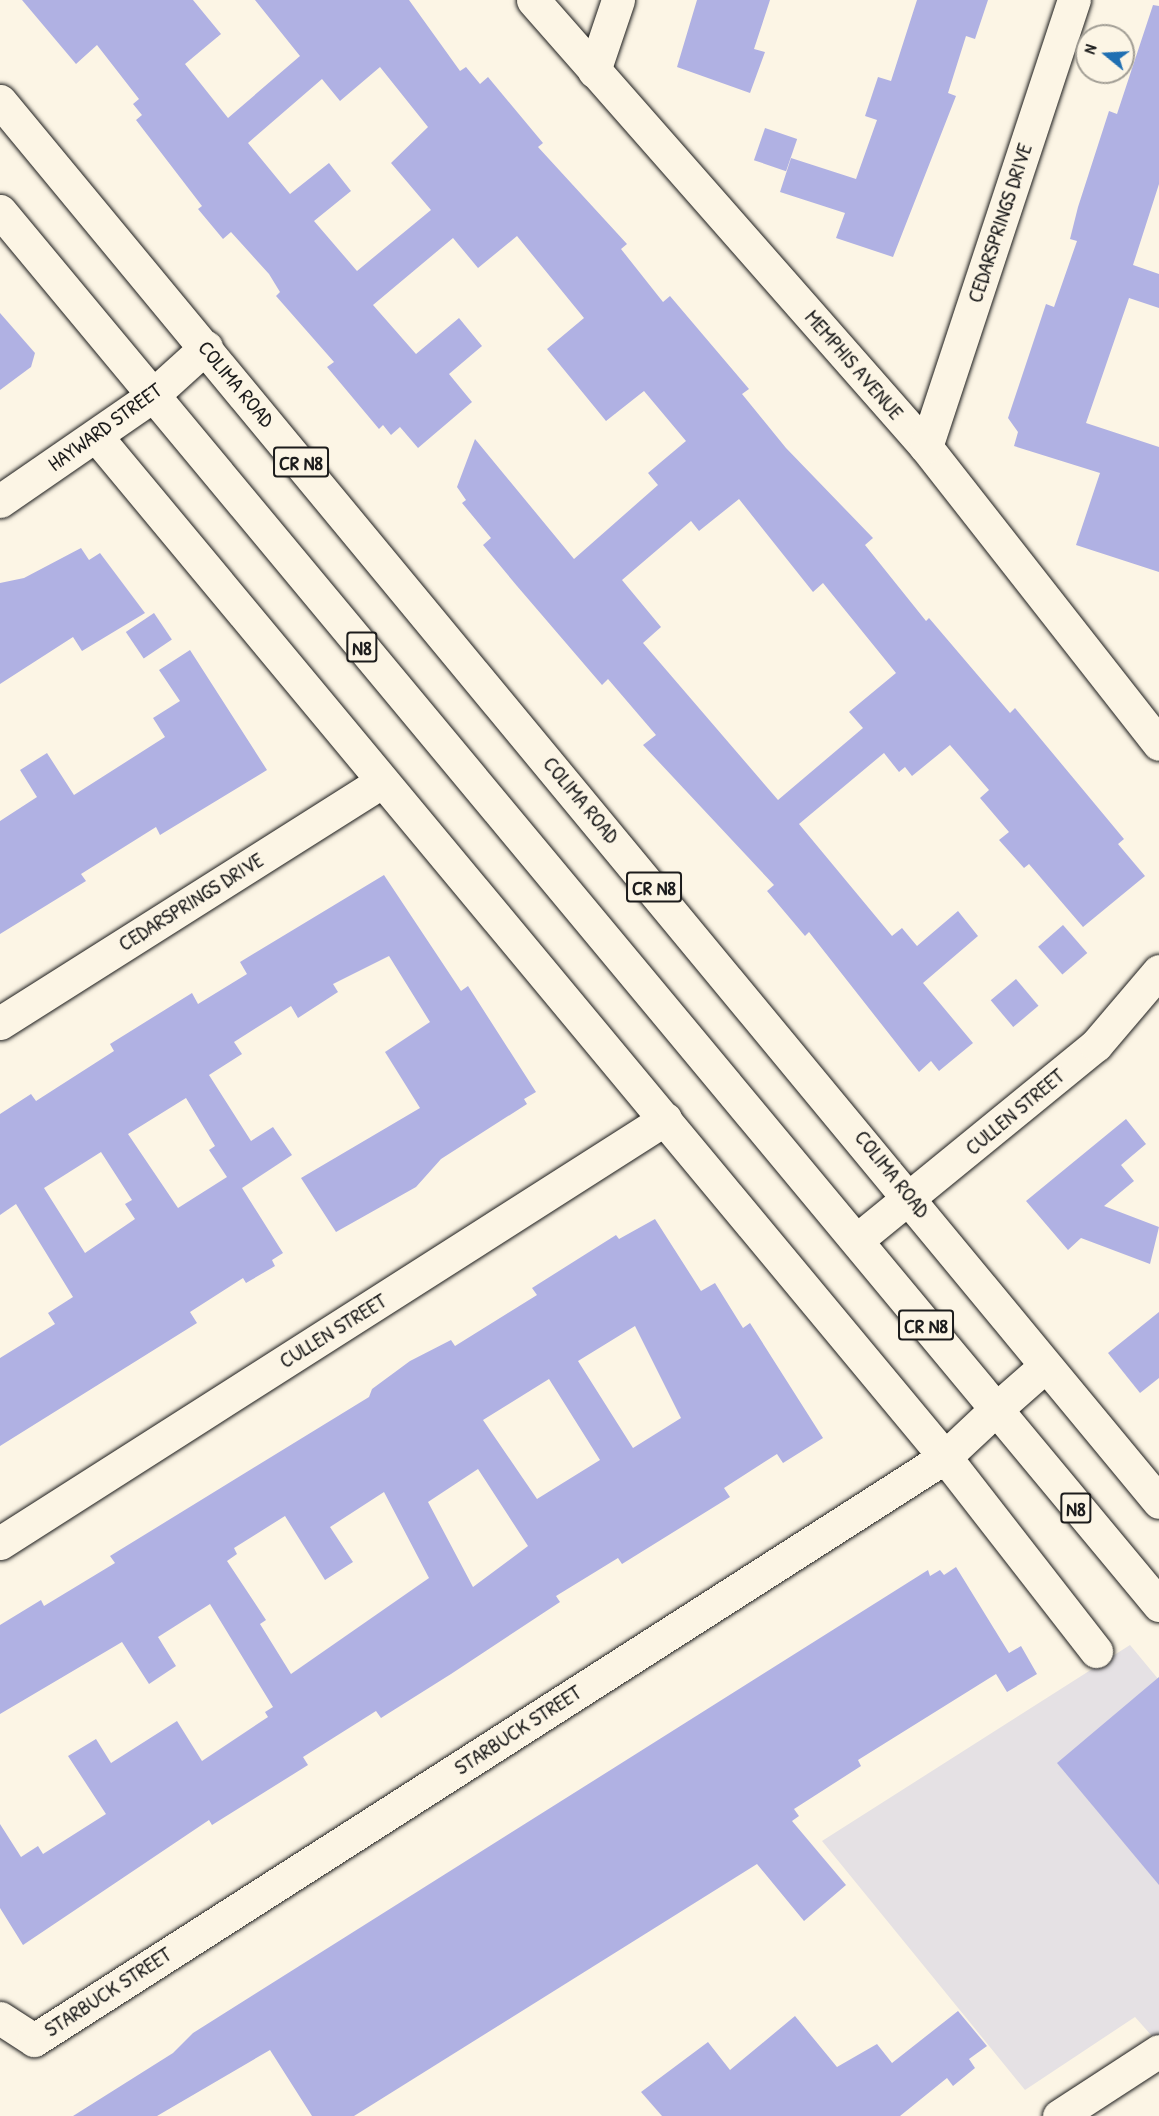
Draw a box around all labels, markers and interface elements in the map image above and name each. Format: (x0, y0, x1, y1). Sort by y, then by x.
north arrow (1075, 24, 1135, 84)
text: N (1078, 42, 1102, 57)
street label: CEDARSPRINGS DRIVE (962, 140, 1038, 306)
street label: MEMPHIS AVENUE (800, 305, 908, 425)
street label: COLIMA ROAD (193, 336, 279, 432)
street label: HAYWARD STREET (43, 377, 167, 477)
road number: CR N8 (272, 445, 330, 479)
road number: N8 (346, 630, 378, 664)
street label: COLIMA ROAD (538, 752, 624, 848)
street label: CEDARSPRINGS DRIVE (114, 847, 268, 957)
road number: CR N8 (626, 870, 682, 904)
street label: CULLEN STREET (960, 1063, 1070, 1161)
street label: COLIMA ROAD (849, 1125, 935, 1223)
street label: CULLEN STREET (275, 1288, 391, 1374)
road number: CR N8 (898, 1308, 954, 1342)
road number: N8 (1060, 1491, 1092, 1525)
street label: STARBUCK STREET (450, 1680, 586, 1780)
street label: STARBUCK STREET (40, 1942, 176, 2042)

